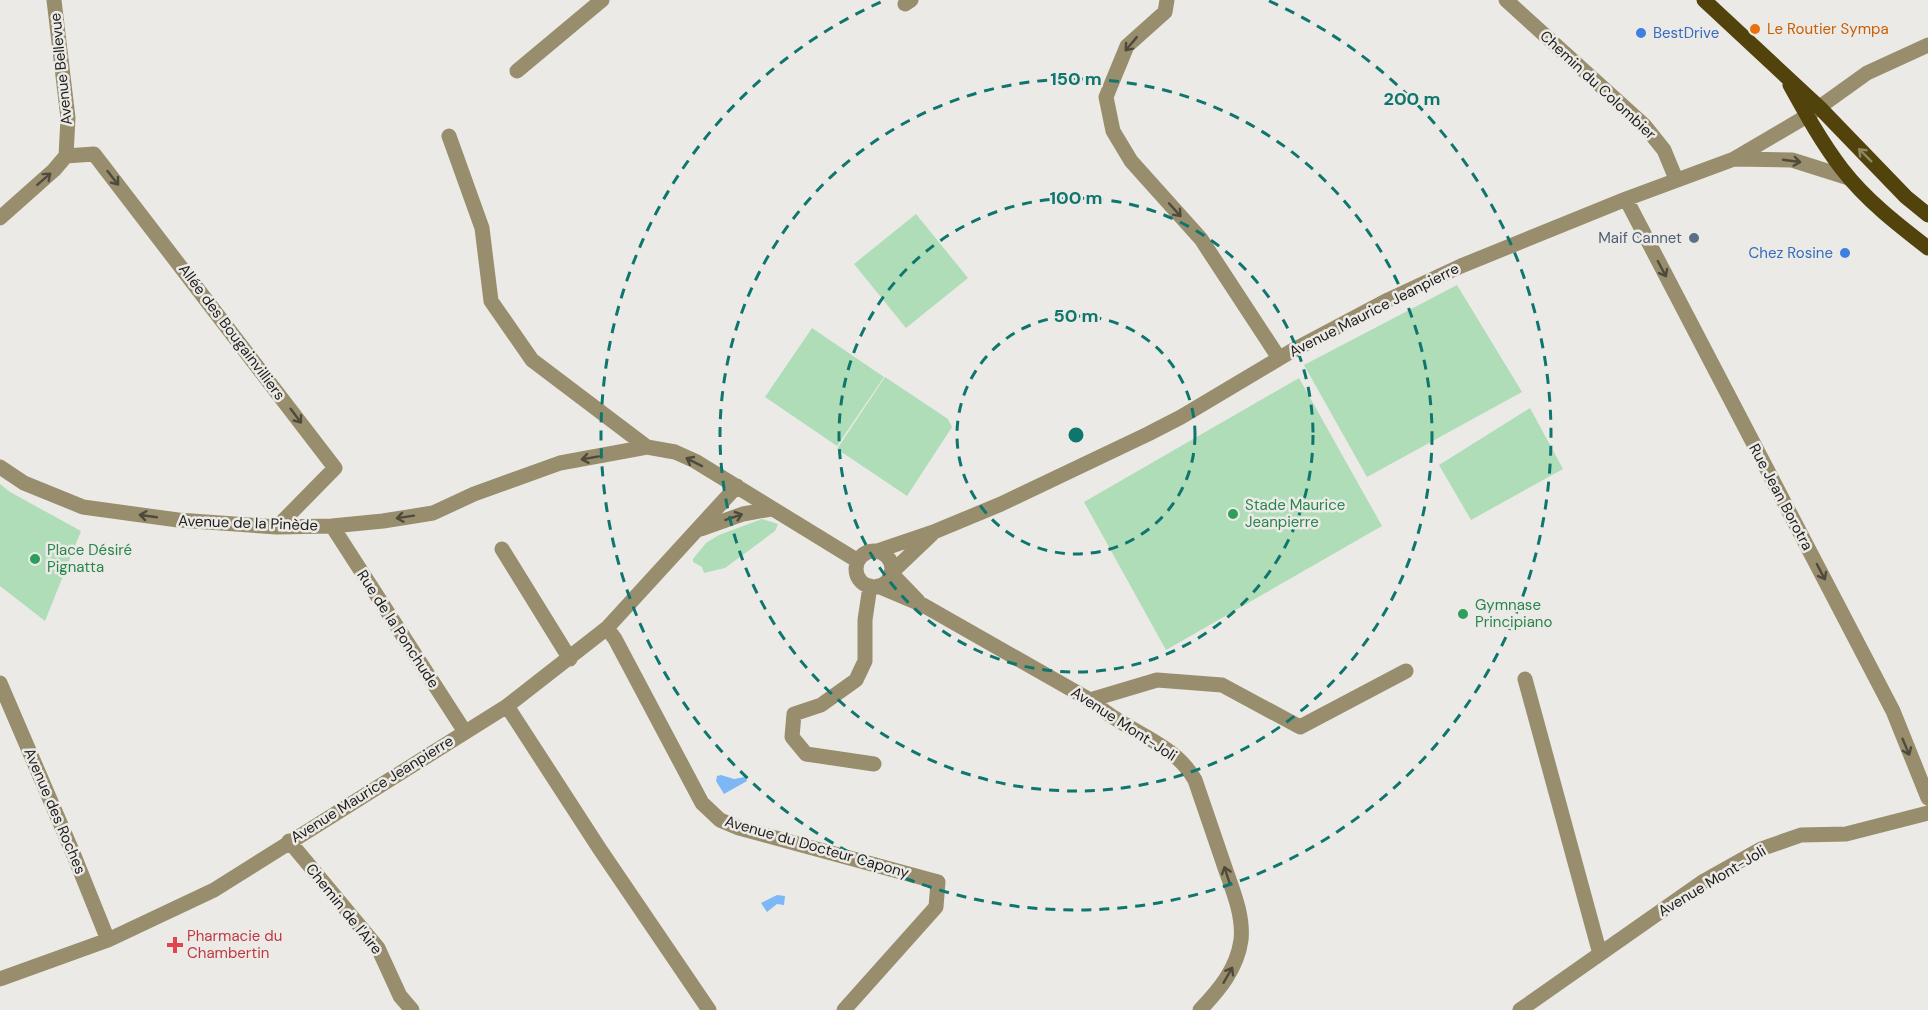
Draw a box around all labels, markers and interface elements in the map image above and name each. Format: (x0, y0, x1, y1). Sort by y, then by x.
street label: Avenue Bellevue (45, 12, 77, 126)
place label: Le Routier Sympa (1767, 19, 1889, 39)
marker: Le Routier Sympa (1748, 22, 1762, 36)
place label: BestDrive (1653, 23, 1719, 43)
street label: Chemin du Colombier (1536, 26, 1661, 144)
marker: BestDrive (1634, 26, 1648, 40)
one-way arrow (1125, 36, 1138, 52)
text: 150 m (1050, 67, 1102, 91)
text: 200 m (1384, 87, 1440, 111)
one-way arrow (1857, 148, 1872, 163)
one-way arrow (1782, 155, 1802, 166)
one-way arrow (106, 170, 119, 186)
one-way arrow (36, 172, 51, 186)
text: 100 m (1049, 186, 1103, 210)
one-way arrow (1168, 202, 1182, 217)
place label: Maif Cannet (1598, 228, 1682, 248)
marker: Maif Cannet (1687, 231, 1701, 245)
place label: Chez Rosine (1749, 243, 1833, 263)
marker: Chez Rosine (1838, 246, 1852, 260)
street label: Avenue Maurice Jeanpierre (1286, 258, 1462, 362)
street label: Allée des Bougainvilliers (174, 260, 290, 404)
one-way arrow (1657, 260, 1669, 278)
text: 50 m (1053, 304, 1099, 328)
one-way arrow (289, 408, 302, 424)
centre of rings (1066, 425, 1086, 445)
street label: Rue Jean Borotra (1744, 440, 1818, 554)
one-way arrow (580, 452, 600, 463)
one-way arrow (686, 455, 704, 467)
place label: Stade Maurice Jeanpierre (1245, 495, 1345, 532)
marker: Stade Maurice Jeanpierre (1226, 507, 1240, 521)
one-way arrow (139, 511, 159, 522)
street label: Avenue de la Pinède (178, 511, 318, 535)
one-way arrow (724, 511, 743, 522)
one-way arrow (396, 512, 415, 523)
place label: Place Désiré Pignatta (47, 540, 132, 577)
marker: Place Désiré Pignatta (28, 552, 42, 566)
one-way arrow (1815, 563, 1827, 581)
street label: Rue de la Ponchude (352, 566, 444, 692)
place label: Gymnase Principiano (1475, 595, 1552, 632)
marker: Gymnase Principiano (1456, 607, 1470, 621)
street label: Avenue Mont-Joli (1067, 682, 1181, 766)
street label: Avenue Maurice Jeanpierre (287, 731, 457, 847)
one-way arrow (1901, 738, 1912, 756)
street label: Avenue des Roches (19, 745, 91, 877)
street label: Avenue du Docteur Capony (723, 811, 912, 883)
street label: Avenue Mont-Joli (1654, 841, 1770, 921)
street label: Chemin de l'Aire (301, 859, 387, 959)
one-way arrow (1221, 866, 1232, 885)
place label: Pharmacie du Chambertin (187, 926, 282, 963)
marker: Pharmacie du Chambertin (168, 938, 182, 952)
one-way arrow (1222, 967, 1234, 984)

